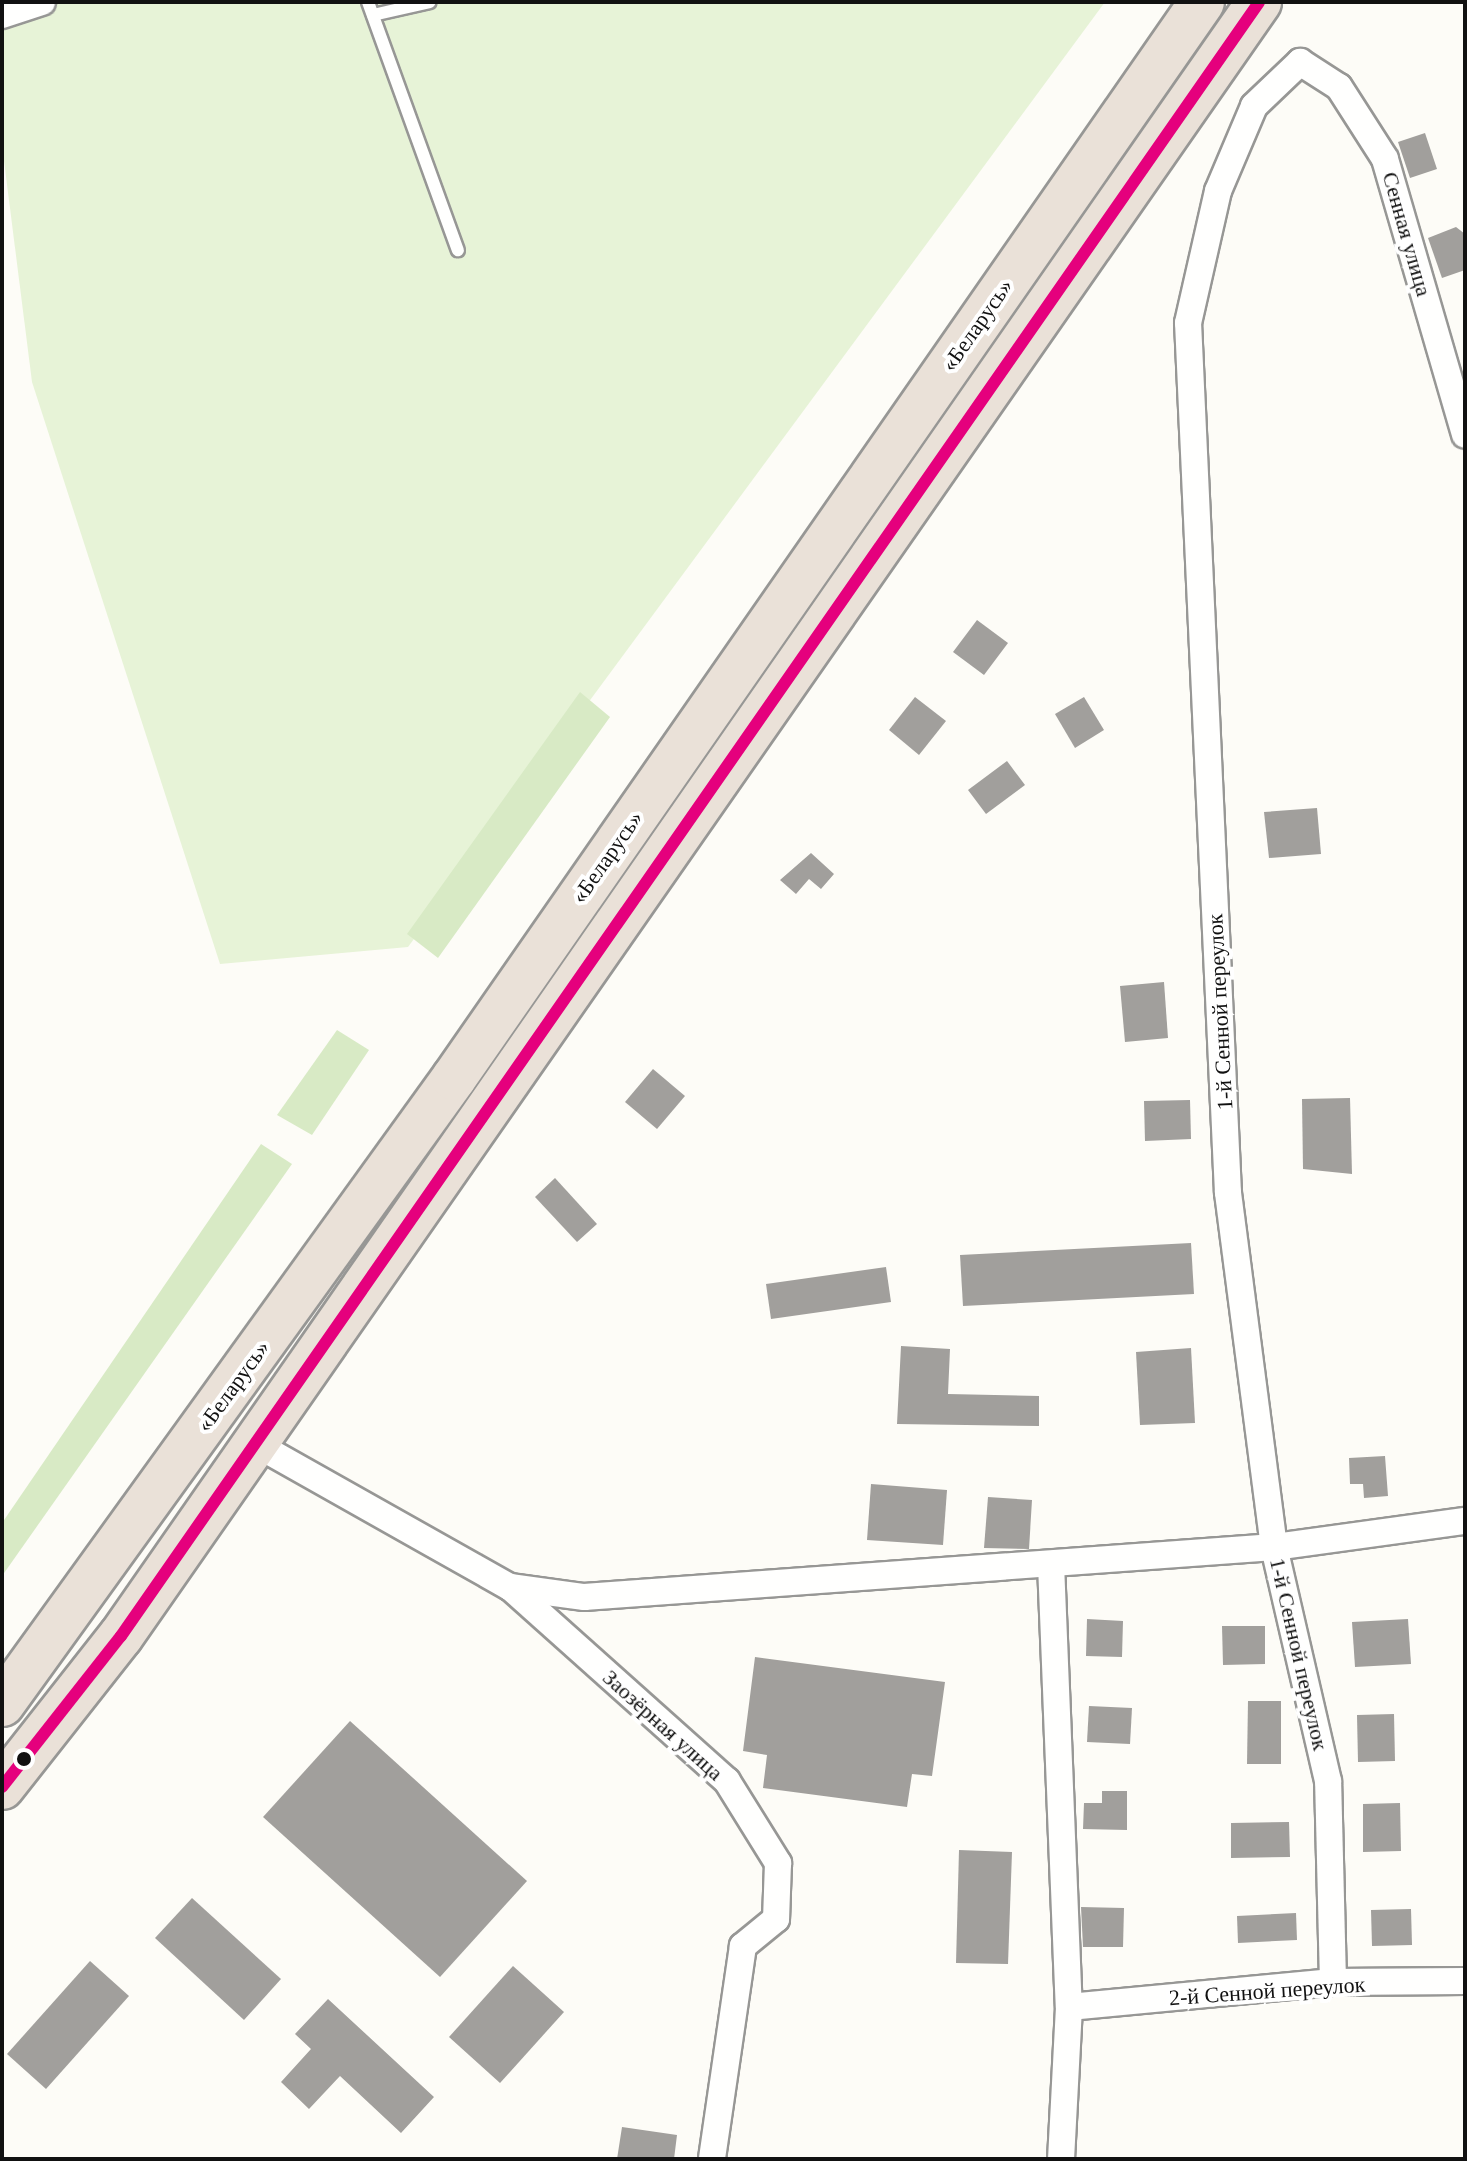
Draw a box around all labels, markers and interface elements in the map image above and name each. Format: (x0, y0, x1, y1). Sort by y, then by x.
street label: Сенная улица (1377, 169, 1437, 299)
street label: «Беларусь» (936, 274, 1018, 376)
street label: «Беларусь» (566, 806, 648, 908)
street label: 1-й Сенной переулок (1202, 913, 1238, 1111)
street label: «Беларусь» (191, 1335, 275, 1437)
street label: 1-й Сенной переулок (1264, 1555, 1334, 1753)
street label: Заозёрная улица (597, 1664, 729, 1786)
unlabelled marker (16, 1751, 32, 1767)
street label: 2-й Сенной переулок (1168, 1971, 1366, 2011)

